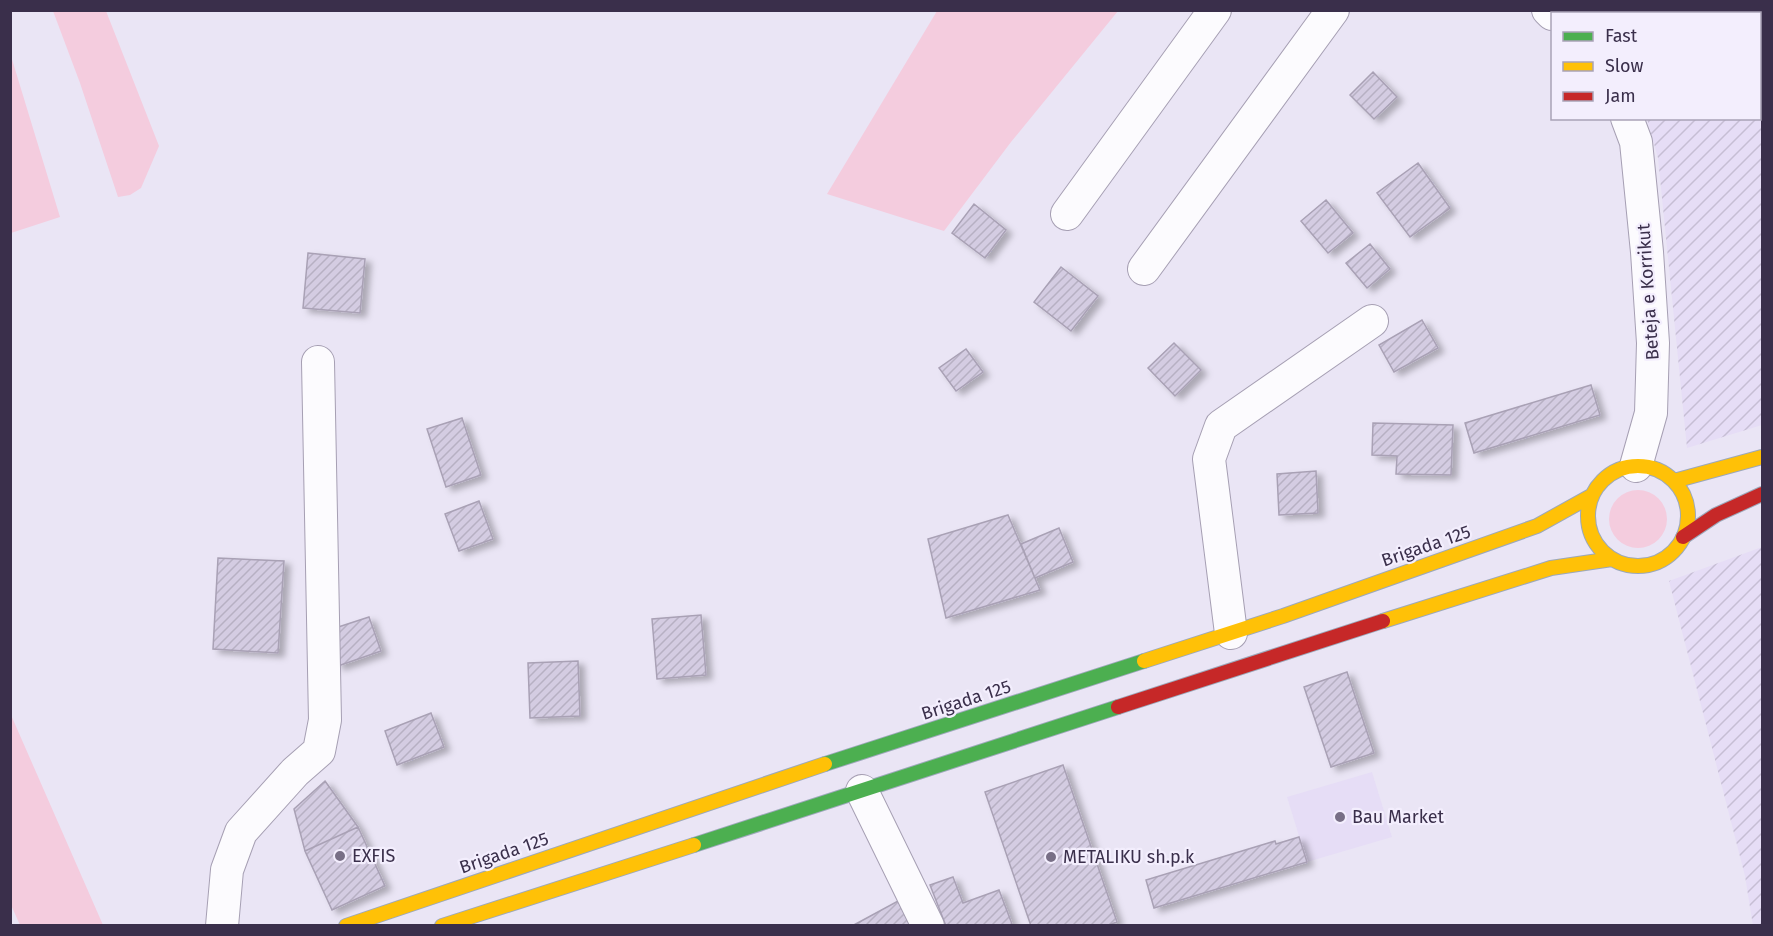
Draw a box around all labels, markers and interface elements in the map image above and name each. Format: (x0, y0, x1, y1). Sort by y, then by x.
legend (1551, 12, 1761, 120)
text: Fast (1605, 25, 1638, 47)
text: Slow (1605, 55, 1644, 77)
text: Jam (1605, 85, 1636, 107)
street label: Beteja e Korrikut (1632, 222, 1664, 361)
street label: Brigada 125 (1379, 520, 1473, 572)
street label: Brigada 125 (918, 675, 1014, 725)
place label: Bau Market (1352, 806, 1445, 828)
marker: Bau Market (1333, 810, 1347, 824)
street label: Brigada 125 (457, 827, 551, 879)
place label: EXFIS (352, 845, 395, 867)
place label: METALIKU sh.p.k (1063, 846, 1195, 868)
marker: EXFIS (333, 849, 347, 863)
marker: METALIKU sh.p.k (1044, 850, 1058, 864)

